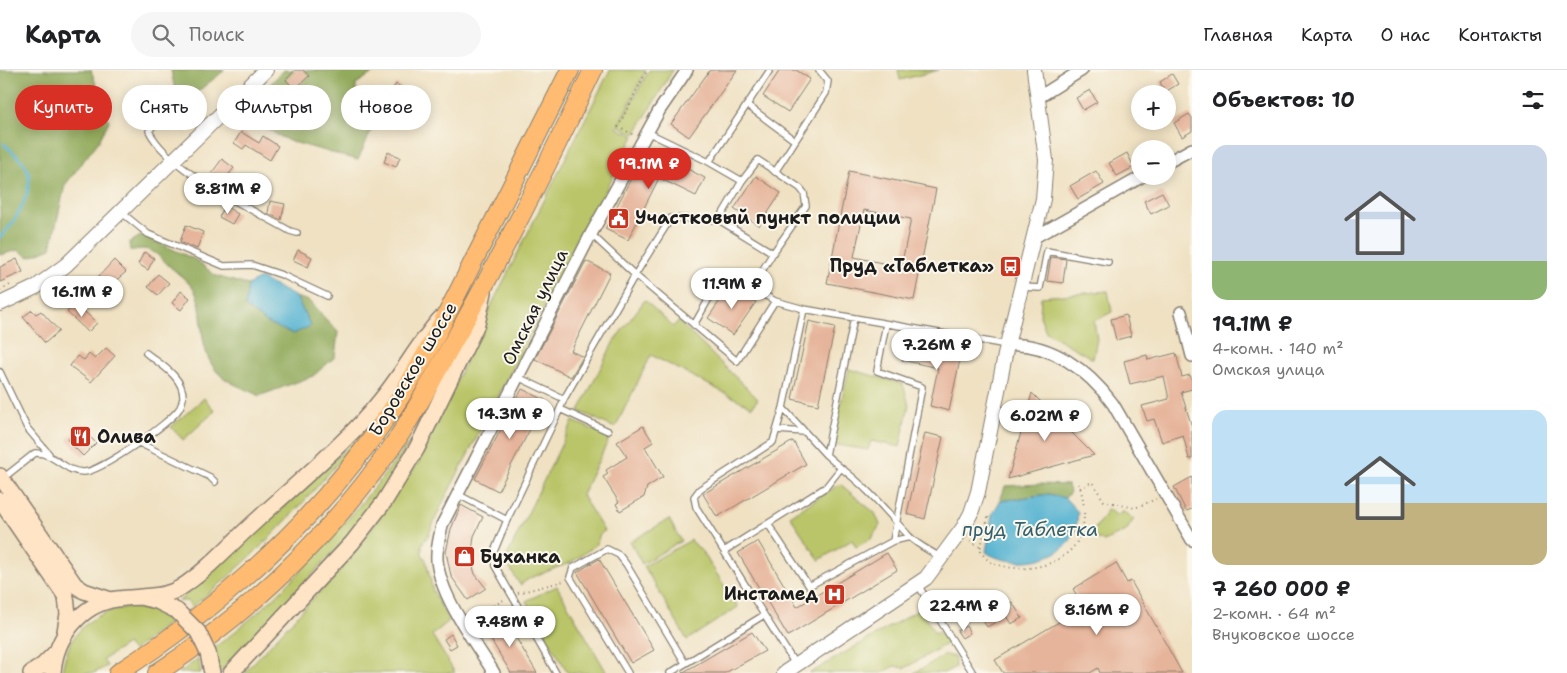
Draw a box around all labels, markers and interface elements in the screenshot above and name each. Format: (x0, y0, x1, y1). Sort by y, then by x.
search box (131, 12, 481, 57)
text: Карта (25, 19, 101, 51)
icon: search (149, 21, 177, 49)
text: Поиск (189, 22, 244, 47)
text: Главная (1203, 23, 1273, 47)
text: Карта (1301, 23, 1353, 47)
text: О нас (1381, 23, 1430, 47)
text: Контакты (1458, 23, 1542, 47)
chip: Купить (15, 85, 112, 130)
chip: Снять (122, 85, 207, 130)
chip: Фильтры (217, 85, 331, 130)
chip: Новое (341, 85, 431, 130)
map controls (1131, 85, 1176, 185)
button: + (1131, 85, 1176, 130)
text: Объектов: 10 (1212, 86, 1355, 114)
icon: filters (1519, 86, 1547, 114)
button: − (1131, 140, 1176, 185)
pin: 19.1M ₽ (603, 148, 695, 190)
text: 19.1M ₽ (618, 153, 680, 174)
pin: 8.81M ₽ (182, 172, 274, 215)
text: 8.81M ₽ (195, 178, 261, 199)
icon: home (1335, 178, 1425, 268)
public building icon: Участковый пункт полиции (607, 206, 631, 230)
place label: Участковый пункт полиции (635, 206, 901, 230)
street label: Омская улица (497, 245, 573, 369)
place label: Пруд «Таблетка» (830, 254, 994, 278)
bus stop icon: Пруд «Таблетка» (998, 254, 1022, 278)
pin: 11.9M ₽ (686, 268, 778, 310)
text: 11.9M ₽ (702, 273, 762, 294)
pin: 16.1M ₽ (36, 276, 128, 318)
text: 16.1M ₽ (51, 281, 113, 302)
street label: Боровское шоссе (363, 297, 463, 441)
text: 19.1M ₽ (1212, 310, 1293, 338)
pin: 7.26M ₽ (891, 328, 983, 371)
text: 7.26M ₽ (902, 334, 972, 355)
text: 4-комн. · 140 m² (1212, 338, 1344, 359)
text: Омская улица (1212, 359, 1324, 380)
pin: 14.3M ₽ (464, 398, 556, 440)
pin: 6.02M ₽ (999, 400, 1091, 442)
text: 14.3M ₽ (477, 403, 543, 424)
text: 6.02M ₽ (1010, 405, 1080, 426)
restaurant icon: Олива (69, 425, 93, 449)
place label: Олива (97, 425, 156, 449)
icon: home (1335, 443, 1425, 533)
water label: пруд Таблетка (962, 517, 1098, 542)
shop icon: Буханка (452, 545, 476, 569)
place label: Буханка (480, 545, 561, 569)
text: 7 260 000 ₽ (1212, 575, 1351, 603)
place label: Инстамед (724, 582, 818, 606)
hospital icon: Инстамед (822, 582, 846, 606)
pin: 22.4M ₽ (918, 590, 1010, 632)
pin: 8.16M ₽ (1051, 594, 1143, 636)
text: 22.4M ₽ (929, 595, 999, 616)
text: 8.16M ₽ (1065, 599, 1129, 620)
text: 2-комн. · 64 m² (1212, 603, 1336, 624)
pin: 7.48M ₽ (464, 606, 556, 648)
text: 7.48M ₽ (476, 611, 544, 632)
text: Внуковское шоссе (1212, 624, 1355, 645)

